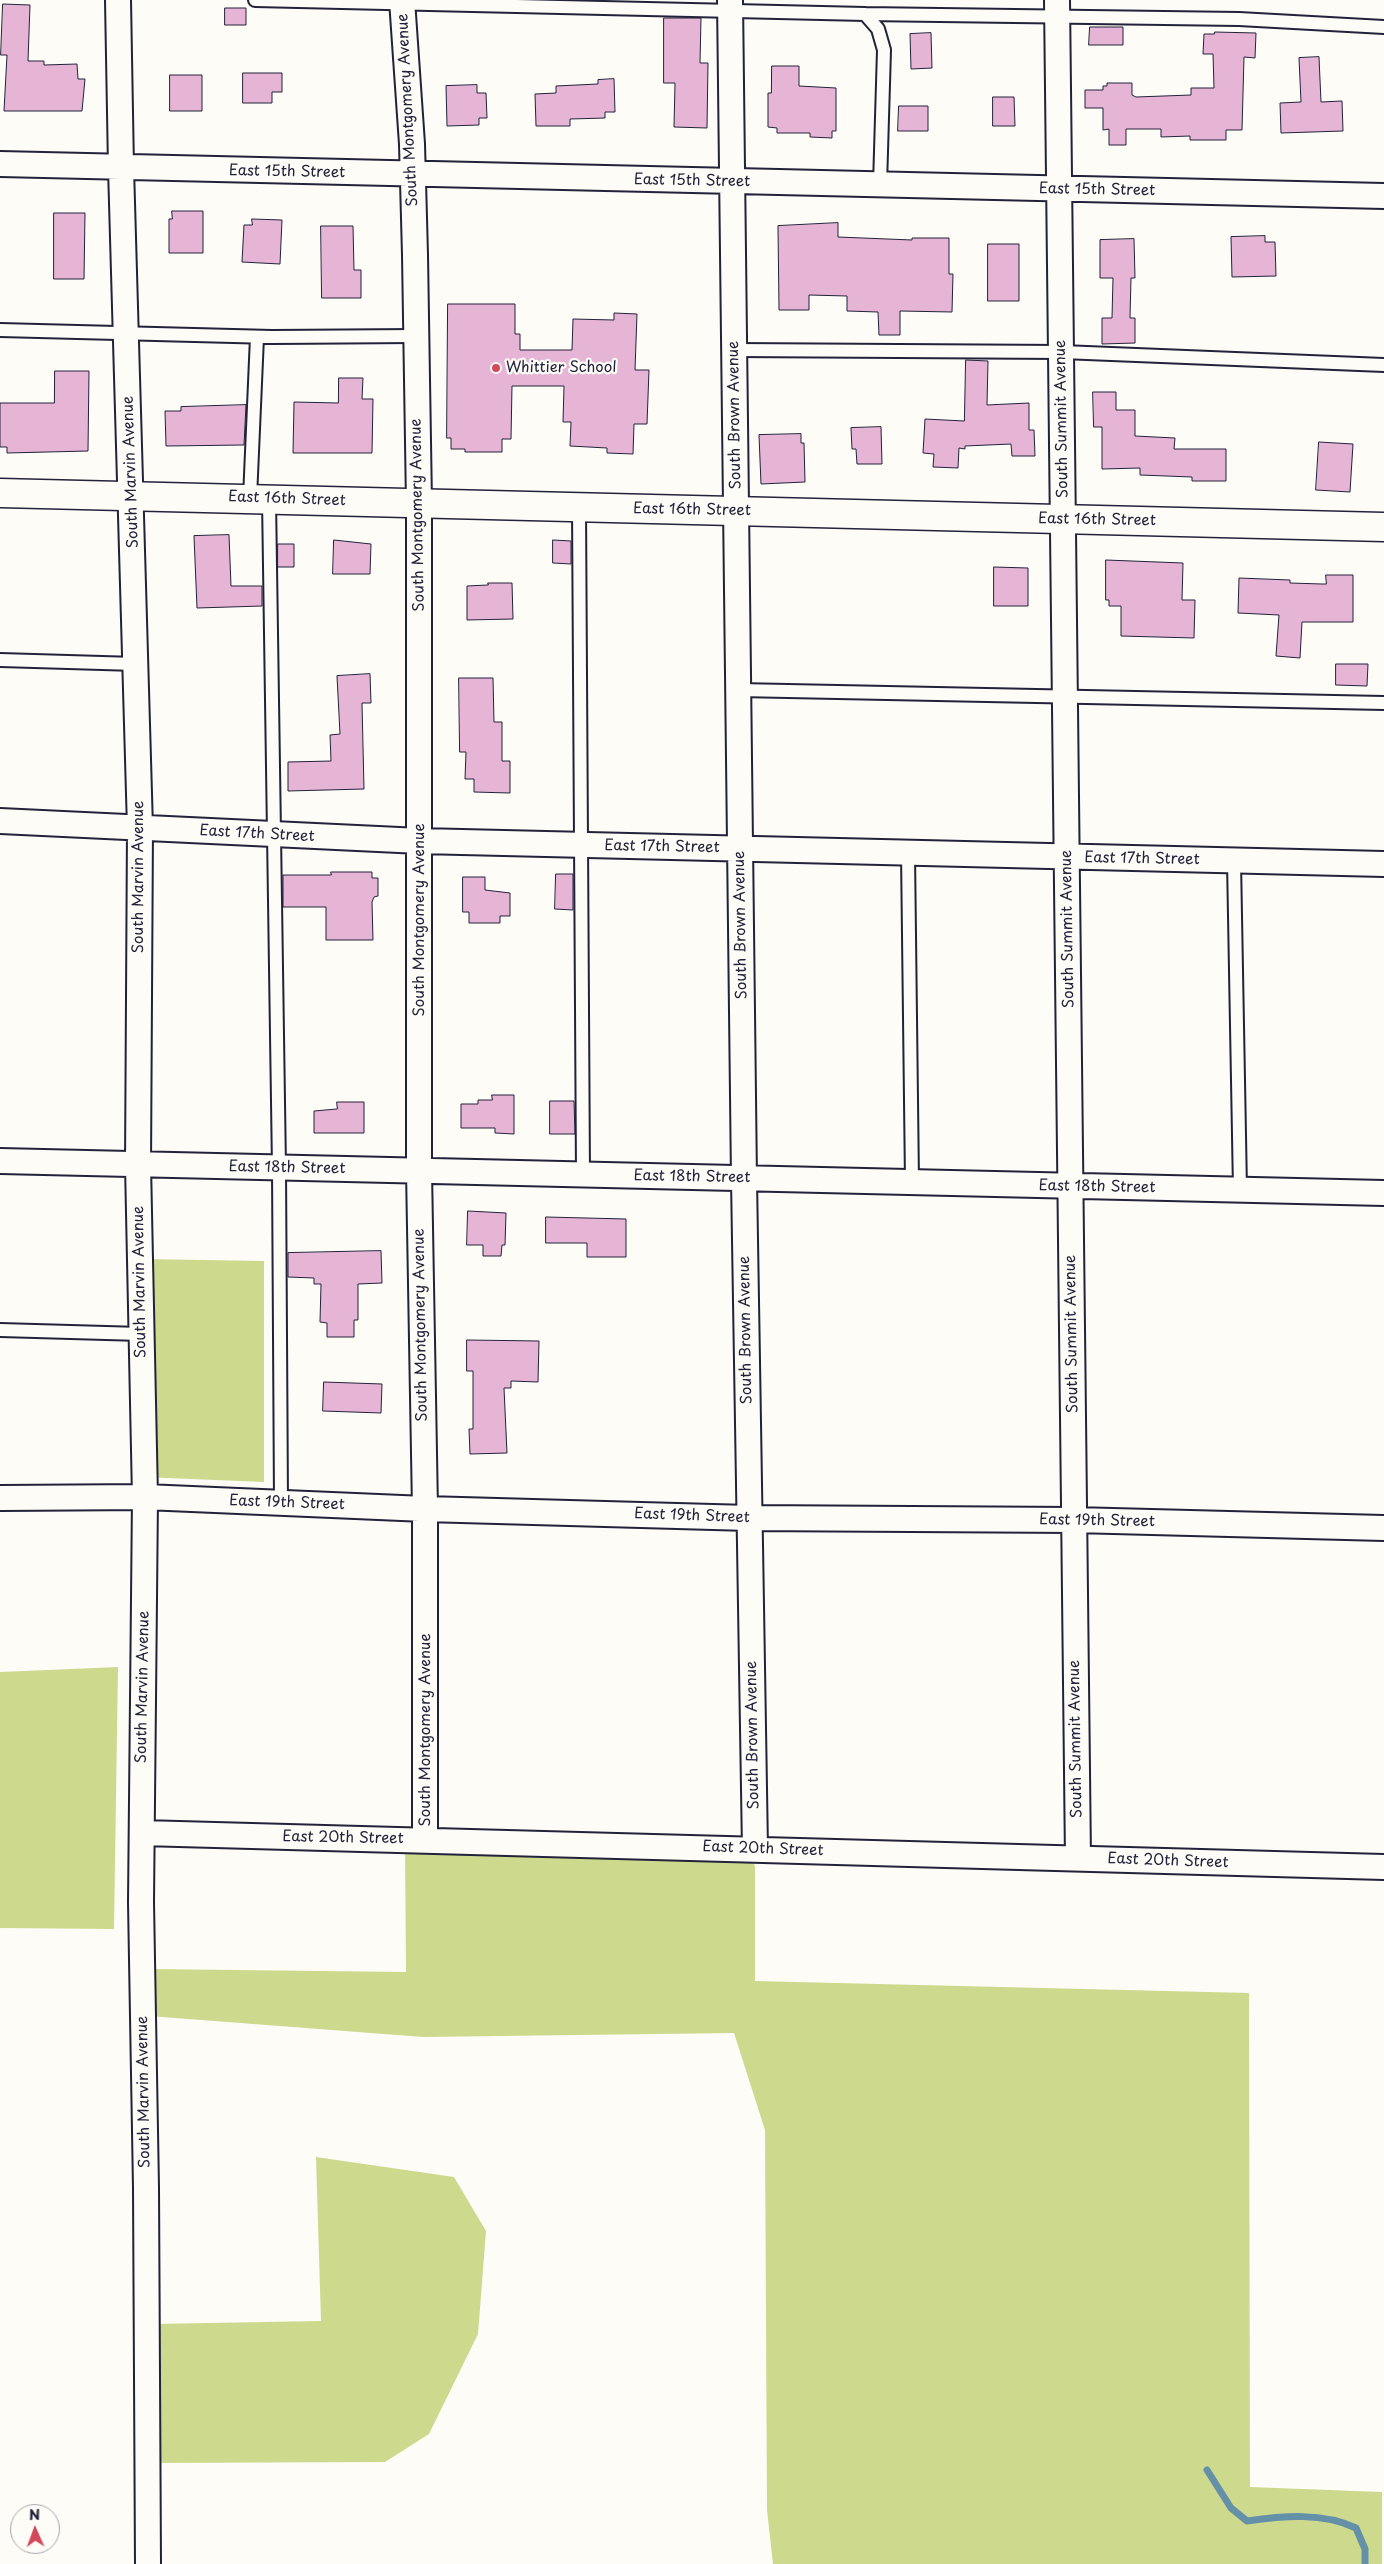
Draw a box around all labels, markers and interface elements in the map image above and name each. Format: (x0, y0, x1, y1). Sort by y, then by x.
street label: South Montgomery Avenue (394, 13, 422, 207)
street label: East 15th Street (229, 162, 345, 182)
street label: East 15th Street (634, 171, 750, 191)
street label: East 15th Street (1039, 180, 1155, 200)
street label: South Summit Avenue (1052, 340, 1072, 498)
street label: South Brown Avenue (725, 341, 745, 489)
place label: Whittier School (506, 359, 616, 377)
marker: Whittier School (490, 362, 502, 374)
street label: South Marvin Avenue (119, 396, 143, 548)
street label: South Montgomery Avenue (407, 418, 429, 612)
street label: East 16th Street (228, 488, 346, 510)
street label: East 16th Street (633, 500, 751, 520)
street label: East 16th Street (1038, 510, 1156, 530)
street label: South Marvin Avenue (130, 801, 148, 953)
street label: East 17th Street (199, 822, 315, 846)
street label: South Montgomery Avenue (411, 823, 429, 1017)
street label: East 17th Street (604, 837, 720, 857)
street label: East 17th Street (1084, 849, 1200, 869)
street label: South Summit Avenue (1058, 850, 1078, 1008)
street label: South Brown Avenue (731, 851, 751, 999)
street label: East 18th Street (229, 1158, 345, 1178)
street label: East 18th Street (634, 1167, 750, 1187)
street label: East 18th Street (1039, 1177, 1155, 1197)
street label: South Marvin Avenue (130, 1206, 150, 1358)
street label: South Montgomery Avenue (410, 1228, 432, 1422)
street label: South Summit Avenue (1062, 1255, 1082, 1413)
street label: South Brown Avenue (736, 1256, 756, 1404)
street label: East 19th Street (229, 1492, 345, 1514)
street label: East 19th Street (634, 1505, 750, 1527)
street label: East 19th Street (1039, 1511, 1155, 1531)
street label: South Marvin Avenue (133, 1611, 153, 1763)
street label: South Montgomery Avenue (417, 1633, 435, 1827)
street label: South Summit Avenue (1066, 1660, 1086, 1818)
street label: South Brown Avenue (743, 1661, 763, 1809)
street label: East 20th Street (282, 1828, 404, 1848)
street label: East 20th Street (702, 1838, 824, 1860)
street label: East 20th Street (1107, 1850, 1229, 1872)
street label: South Marvin Avenue (134, 2016, 154, 2168)
north arrow (10, 2504, 60, 2554)
text: N (29, 2504, 40, 2525)

